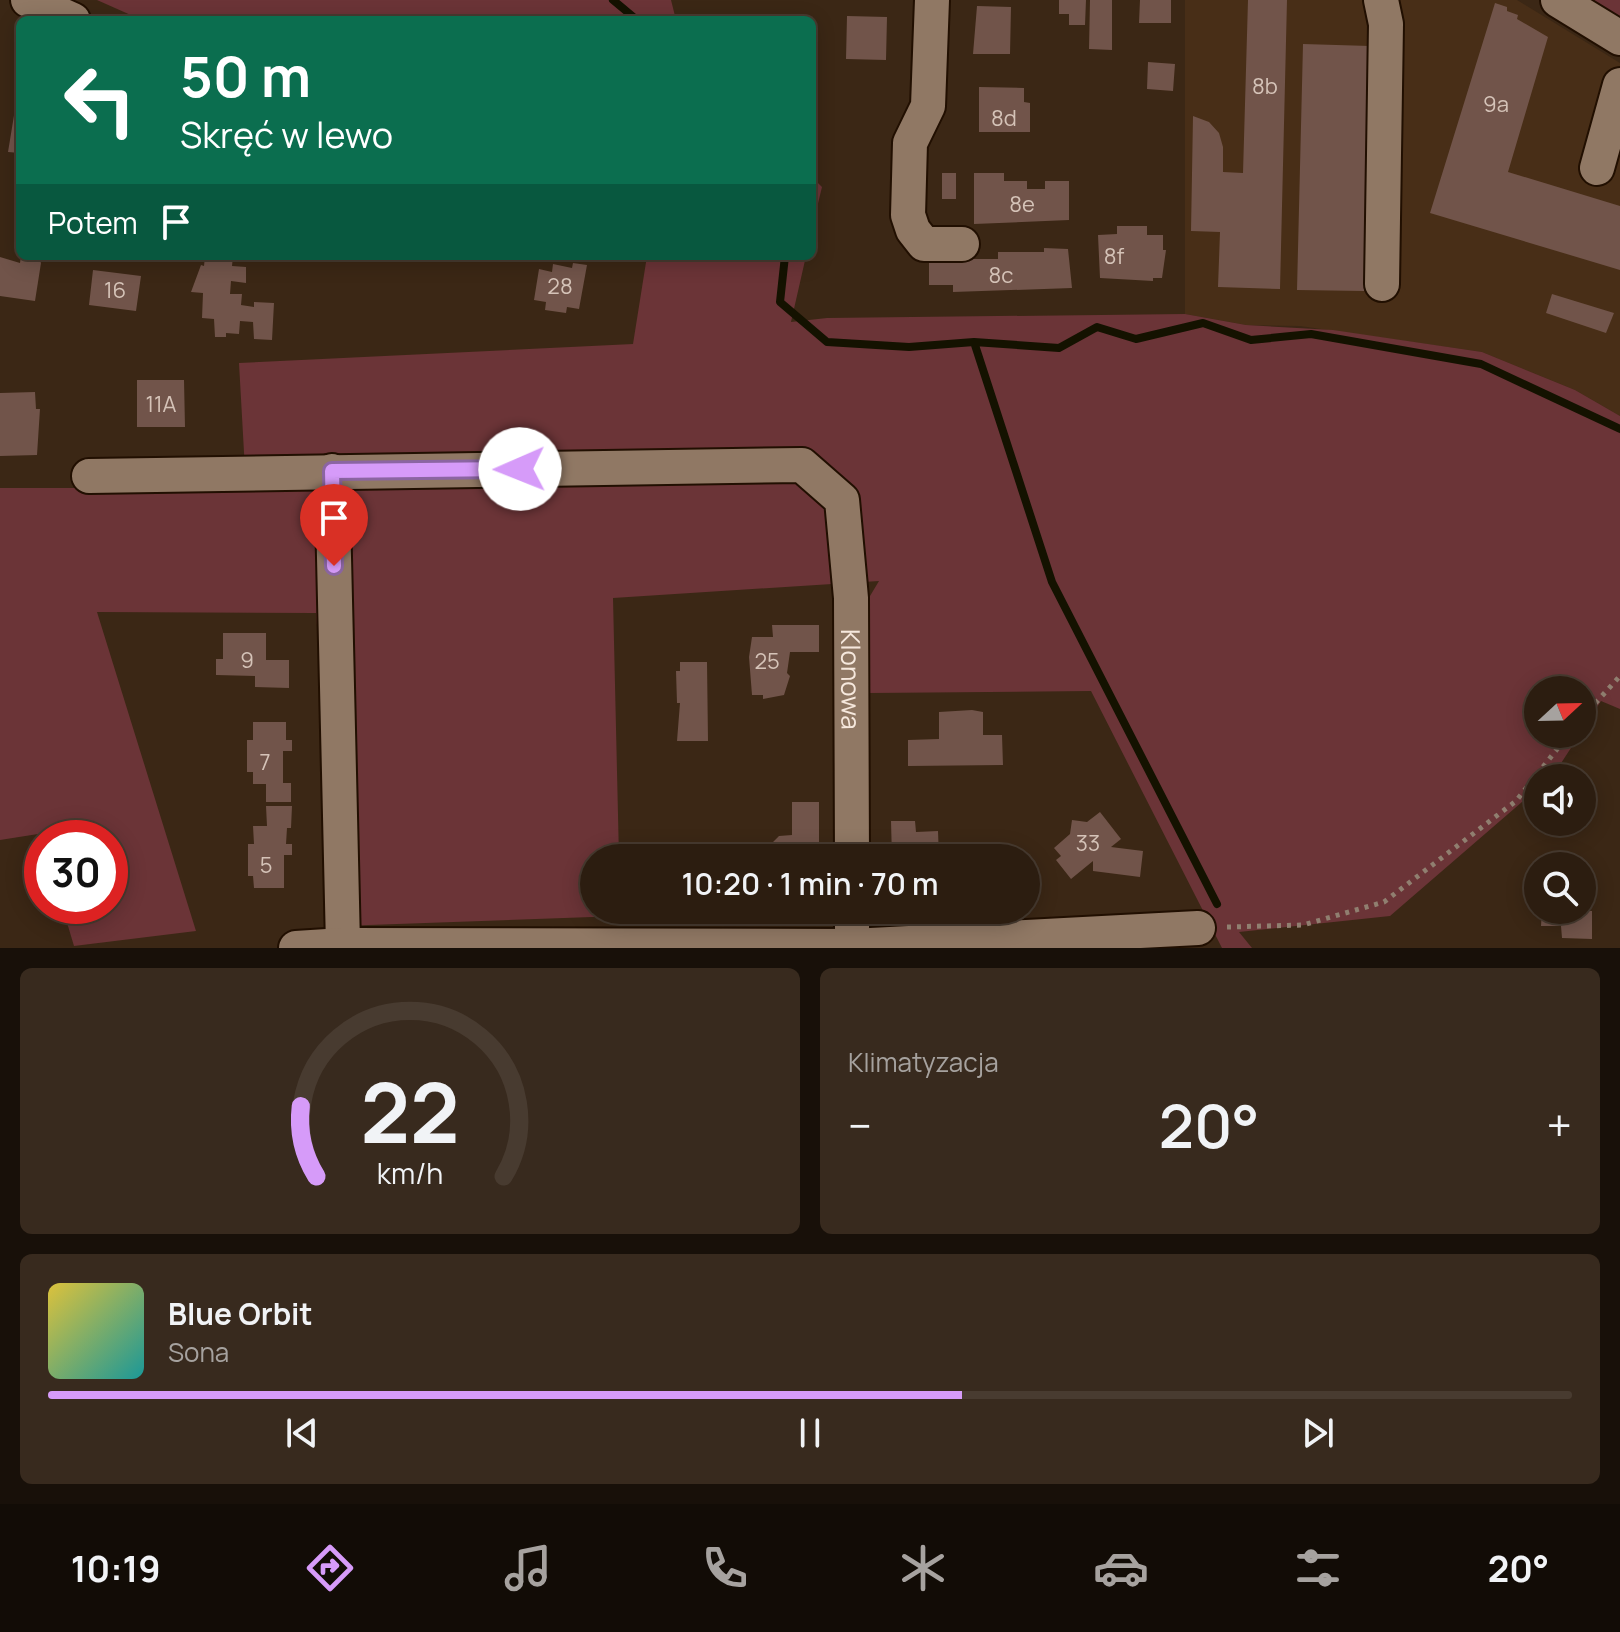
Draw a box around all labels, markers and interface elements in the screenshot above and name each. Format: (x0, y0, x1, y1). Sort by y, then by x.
text: 50 m (180, 37, 311, 114)
icon: left (48, 48, 152, 152)
house number: 8b (1252, 71, 1278, 101)
house number: 9a (1483, 89, 1509, 119)
house number: 8d (991, 103, 1017, 133)
text: Skręć w lewo (180, 110, 393, 159)
house number: 8e (1009, 189, 1035, 219)
icon: arrive (154, 200, 198, 244)
text: Potem (48, 202, 138, 243)
house number: 8f (1104, 241, 1124, 271)
house number: 8c (989, 260, 1013, 290)
house number: 28 (547, 271, 573, 301)
house number: 16 (104, 275, 126, 305)
house number: 11A (145, 389, 177, 419)
position arrow (478, 427, 562, 511)
pin (300, 484, 368, 566)
icon: arrive (312, 496, 356, 540)
street label: Klonowa (833, 629, 870, 730)
house number: 9 (240, 645, 254, 675)
house number: 25 (754, 646, 780, 676)
north arrow (1524, 676, 1596, 748)
map controls (1524, 676, 1596, 924)
house number: 7 (259, 747, 271, 777)
button: sound (1524, 764, 1596, 836)
speed limit sign: 30 (24, 820, 128, 924)
house number: 33 (1076, 828, 1100, 858)
house number: 5 (260, 850, 272, 880)
button: search (1524, 852, 1596, 924)
text: 10:20 · 1 min · 70 m (682, 863, 938, 904)
text: Klimatyzacja (848, 1044, 999, 1080)
text: 22 (360, 1054, 460, 1168)
text: 20° (1159, 1084, 1260, 1166)
text: − (848, 1095, 872, 1155)
text: + (1547, 1095, 1572, 1155)
text: km/h (377, 1154, 443, 1193)
text: Blue Orbit (168, 1293, 313, 1334)
text: Sona (168, 1334, 229, 1370)
icon: previous (280, 1411, 324, 1455)
icon: pause (788, 1411, 832, 1455)
icon: next (1296, 1411, 1340, 1455)
icon: directions (302, 1540, 358, 1596)
icon: music (500, 1540, 556, 1596)
icon: phone (697, 1540, 753, 1596)
icon: climate (895, 1540, 951, 1596)
icon: car (1093, 1540, 1149, 1596)
icon: filters (1290, 1540, 1346, 1596)
text: 10:19 (71, 1544, 161, 1593)
text: 20° (1488, 1544, 1549, 1593)

